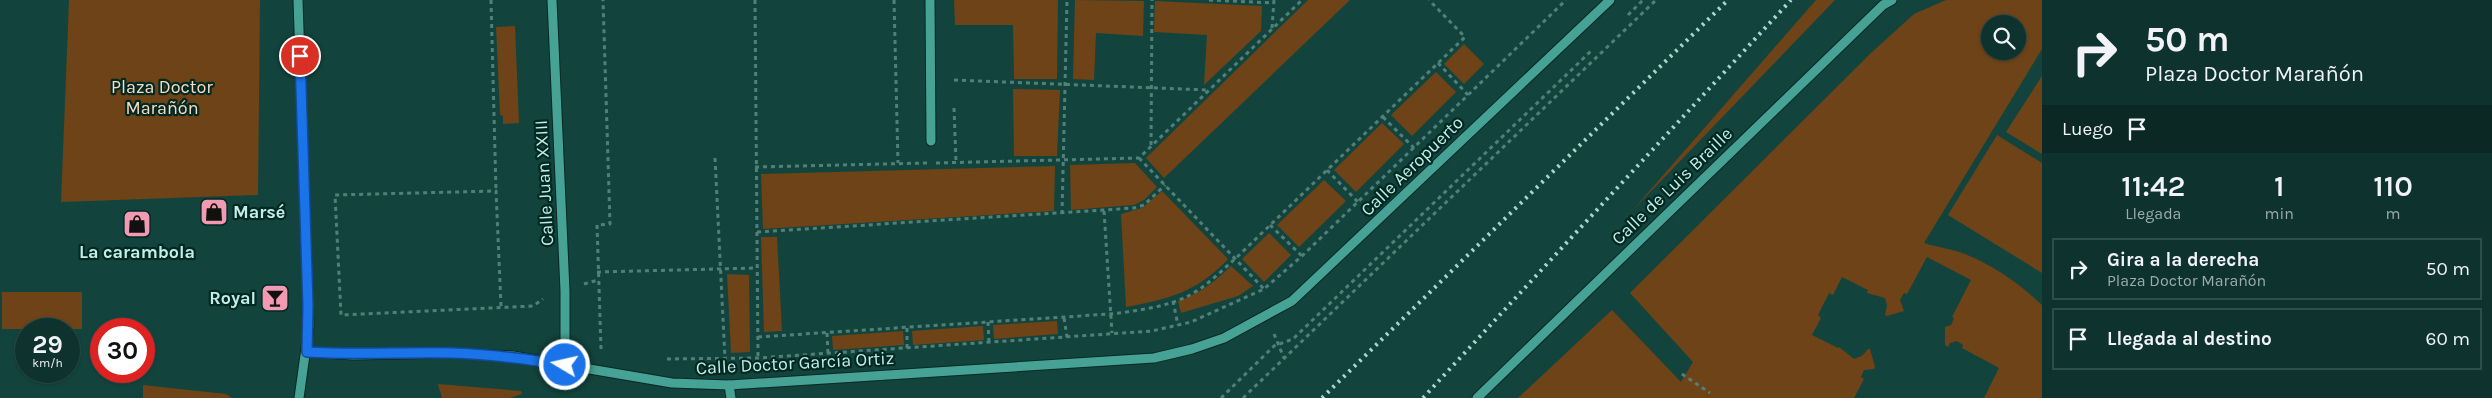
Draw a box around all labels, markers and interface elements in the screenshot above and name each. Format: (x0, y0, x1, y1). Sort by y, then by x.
map controls (1981, 15, 2026, 60)
button: search (1981, 15, 2026, 60)
text: 50 m (2145, 19, 2230, 60)
icon: right (2062, 20, 2127, 85)
pin (279, 35, 321, 77)
icon: arrive (286, 42, 314, 70)
text: Plaza Doctor Marañón (2145, 61, 2364, 87)
park label: Plaza Doctor Marañón (111, 76, 213, 119)
street label: Calle Aeropuerto (1356, 111, 1468, 221)
icon: arrive (2123, 115, 2151, 143)
text: Luego (2062, 118, 2113, 140)
street label: Calle Juan XXIII (530, 120, 558, 246)
street label: Calle de Luis Braille (1607, 123, 1737, 249)
text: 11:42 (2121, 168, 2185, 204)
text: 1 (2274, 168, 2285, 204)
text: 110 (2373, 168, 2413, 204)
shop icon: Marsé (199, 197, 229, 227)
place label: Marsé (233, 201, 285, 223)
text: Llegada (2125, 204, 2181, 223)
text: min (2265, 204, 2294, 223)
text: m (2385, 204, 2400, 223)
shop icon: La carambola (122, 209, 152, 239)
place label: La carambola (79, 241, 195, 263)
text: Gira a la derecha (2107, 249, 2259, 271)
icon: right (2064, 255, 2092, 283)
text: 50 m (2426, 258, 2470, 280)
text: Plaza Doctor Marañón (2107, 271, 2266, 290)
bar icon: Royal (260, 283, 290, 313)
place label: Royal (209, 287, 256, 309)
speed limit sign: 30 (90, 318, 155, 383)
icon: arrive (2064, 325, 2092, 353)
text: Llegada al destino (2107, 328, 2272, 350)
text: 60 m (2426, 328, 2470, 350)
text: 29 (32, 330, 63, 359)
position arrow (538, 338, 590, 390)
street label: Calle Doctor García Ortiz (695, 347, 895, 379)
text: km/h (32, 356, 63, 370)

